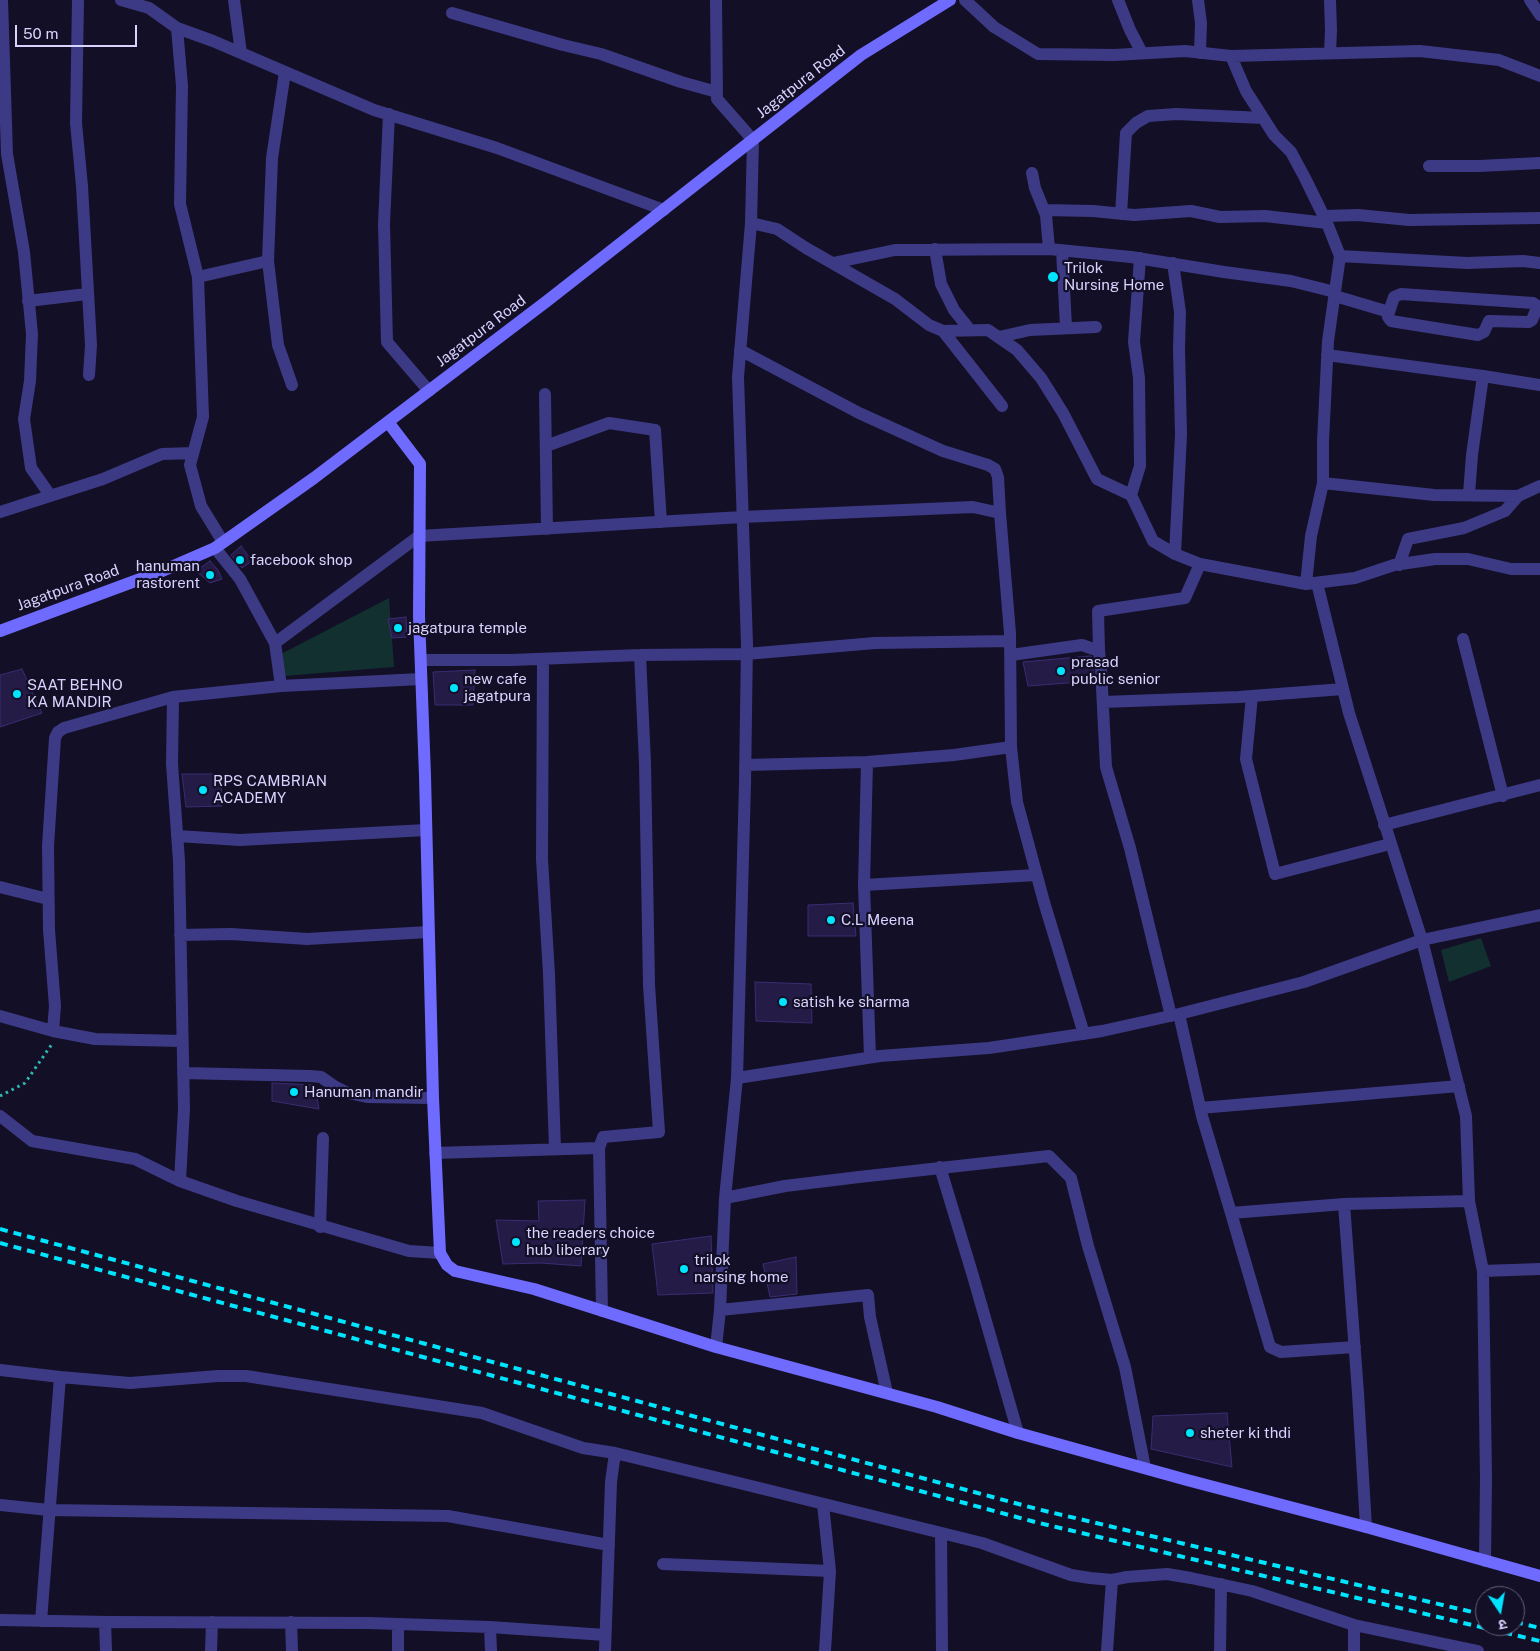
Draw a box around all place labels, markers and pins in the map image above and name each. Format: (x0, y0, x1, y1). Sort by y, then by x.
place label: Trilok Nursing Home (1064, 259, 1164, 294)
marker: Trilok Nursing Home (1046, 270, 1060, 284)
place label: facebook shop (250, 551, 353, 569)
marker: facebook shop (234, 554, 246, 566)
place label: hanuman rastorent (136, 557, 200, 592)
marker: hanuman rastorent (204, 569, 216, 581)
place label: jagatpura temple (408, 619, 527, 637)
marker: jagatpura temple (392, 622, 404, 634)
place label: prasad public senior (1071, 653, 1160, 688)
marker: prasad public senior (1055, 665, 1067, 677)
place label: new cafe jagatpura (464, 670, 531, 705)
place label: SAAT BEHNO KA MANDIR (27, 676, 123, 711)
marker: new cafe jagatpura (448, 682, 460, 694)
marker: SAAT BEHNO KA MANDIR (11, 688, 23, 700)
place label: RPS CAMBRIAN ACADEMY (213, 772, 327, 807)
marker: RPS CAMBRIAN ACADEMY (197, 784, 209, 796)
place label: C.L Meena (841, 911, 914, 929)
marker: C.L Meena (825, 914, 837, 926)
place label: satish ke sharma (793, 993, 910, 1011)
marker: satish ke sharma (777, 996, 789, 1008)
place label: Hanuman mandir (304, 1083, 423, 1101)
marker: Hanuman mandir (288, 1086, 300, 1098)
place label: the readers choice hub liberary (526, 1224, 655, 1259)
marker: the readers choice hub liberary (510, 1236, 522, 1248)
place label: trilok narsing home (694, 1251, 788, 1286)
marker: trilok narsing home (678, 1263, 690, 1275)
place label: sheter ki thdi (1200, 1424, 1291, 1442)
marker: sheter ki thdi (1184, 1427, 1196, 1439)

